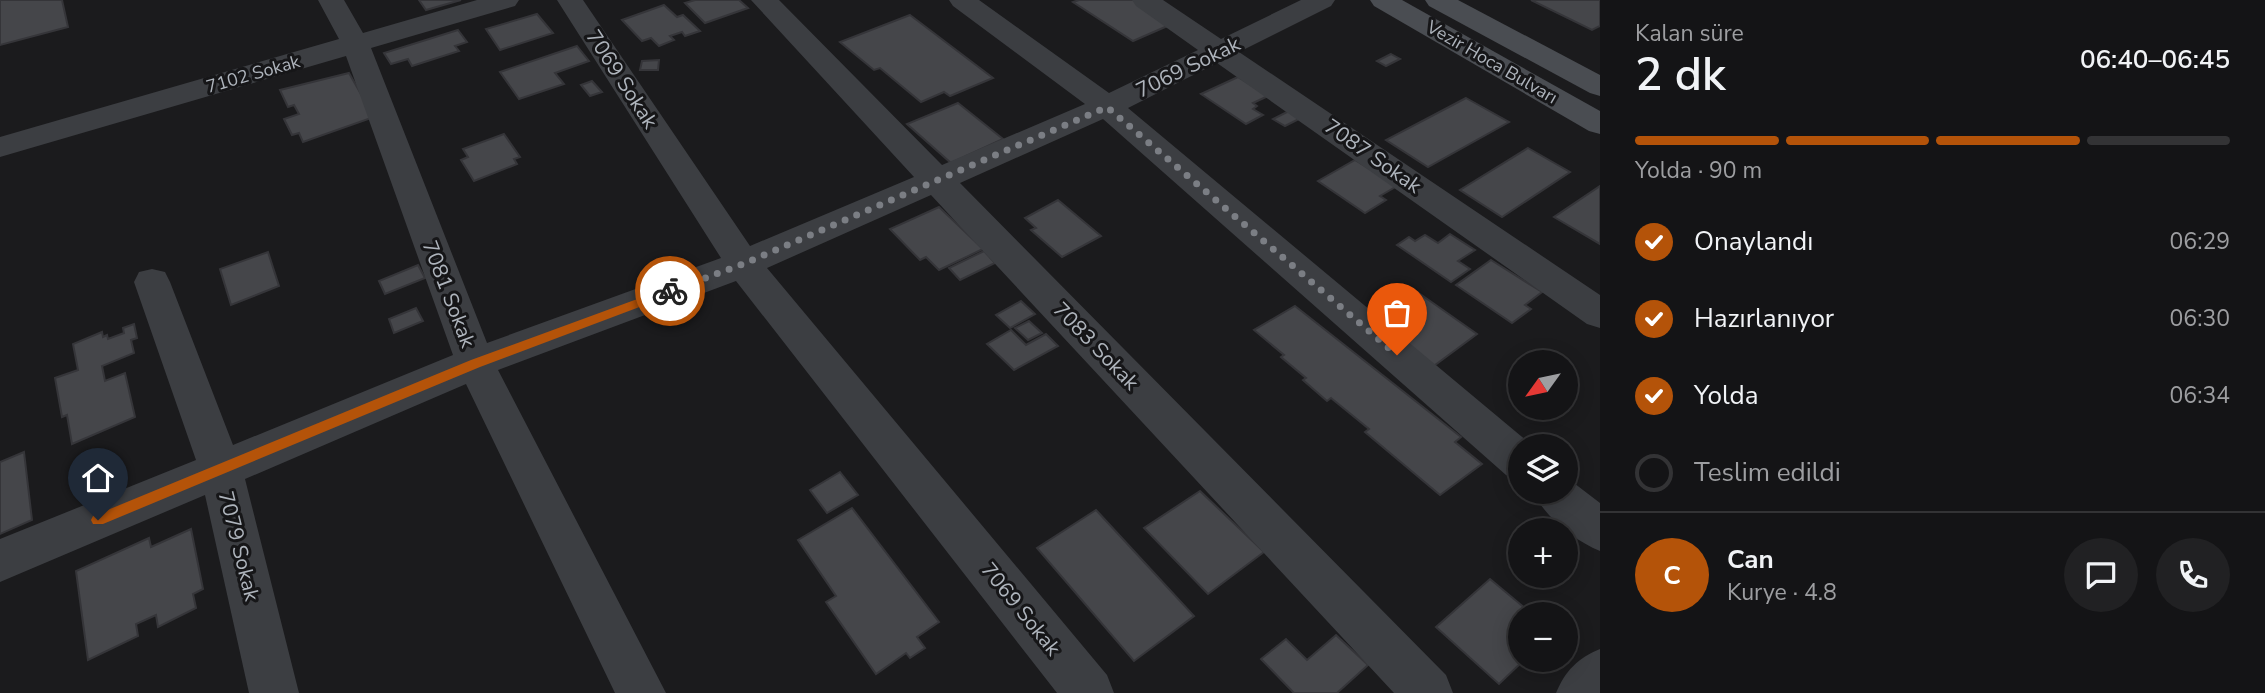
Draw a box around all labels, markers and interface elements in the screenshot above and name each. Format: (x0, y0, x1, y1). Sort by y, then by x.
street label: Vezir Hoca Bulvarı (1421, 14, 1562, 109)
text: Kalan süre (1635, 18, 1744, 49)
street label: 7069 Sokak (580, 24, 665, 134)
street label: 7069 Sokak (1131, 30, 1245, 104)
text: 06:40–06:45 (2080, 42, 2230, 77)
text: 2 dk (1635, 43, 1726, 106)
street label: 7102 Sokak (203, 49, 304, 99)
street label: 7087 Sokak (1319, 112, 1427, 200)
text: Yolda · 90 m (1635, 155, 1762, 186)
icon: check (1635, 223, 1673, 261)
text: Onaylandı (1694, 224, 1813, 259)
text: 06:29 (2170, 226, 2230, 257)
street label: 7081 Sokak (416, 237, 482, 352)
courier (635, 256, 705, 326)
icon: bike (651, 272, 689, 310)
pin (1367, 283, 1427, 355)
icon: bag (1378, 294, 1416, 332)
street label: 7083 Sokak (1047, 296, 1145, 397)
icon: check (1635, 300, 1673, 338)
text: Hazırlanıyor (1694, 301, 1834, 336)
text: 06:30 (2170, 303, 2230, 334)
north arrow (1508, 350, 1578, 420)
map controls (1508, 350, 1578, 672)
icon: check (1635, 377, 1673, 415)
text: Yolda (1694, 378, 1758, 413)
text: 06:34 (2170, 380, 2230, 411)
button: layers (1508, 434, 1578, 504)
pin (68, 448, 128, 520)
text: Teslim edildi (1694, 455, 1841, 490)
icon: home (79, 459, 117, 497)
street label: 7079 Sokak (212, 488, 266, 604)
button: + (1508, 518, 1578, 588)
button: chat (2064, 538, 2138, 612)
button: phone (2156, 538, 2230, 612)
text: Can (1727, 542, 1774, 577)
street label: 7069 Sokak (975, 557, 1068, 662)
text: C (1663, 558, 1681, 593)
text: Kurye · 4.8 (1727, 577, 1837, 608)
button: − (1508, 602, 1578, 672)

